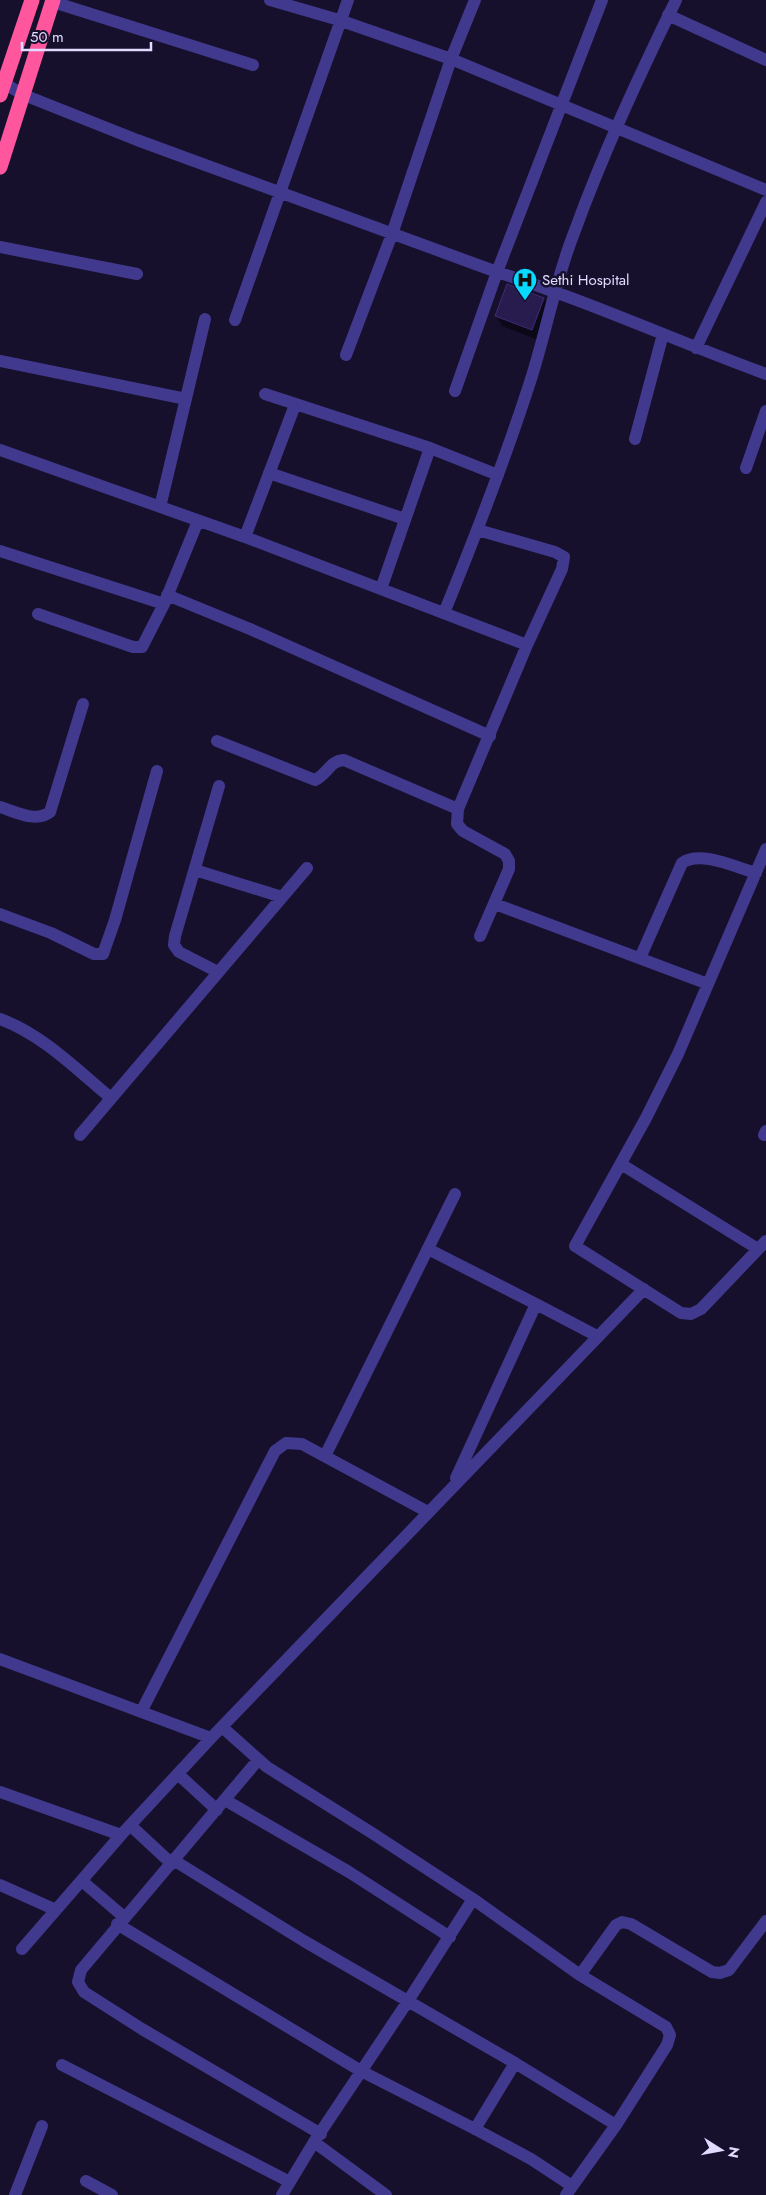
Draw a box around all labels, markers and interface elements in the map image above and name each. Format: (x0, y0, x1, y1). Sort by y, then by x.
scale bar (22, 20, 151, 52)
text: 50 m (30, 26, 64, 48)
hospital icon: Sethi Hospital (512, 267, 538, 301)
place label: Sethi Hospital (542, 269, 630, 291)
north arrow (696, 2125, 746, 2175)
text: N (723, 2145, 745, 2160)

